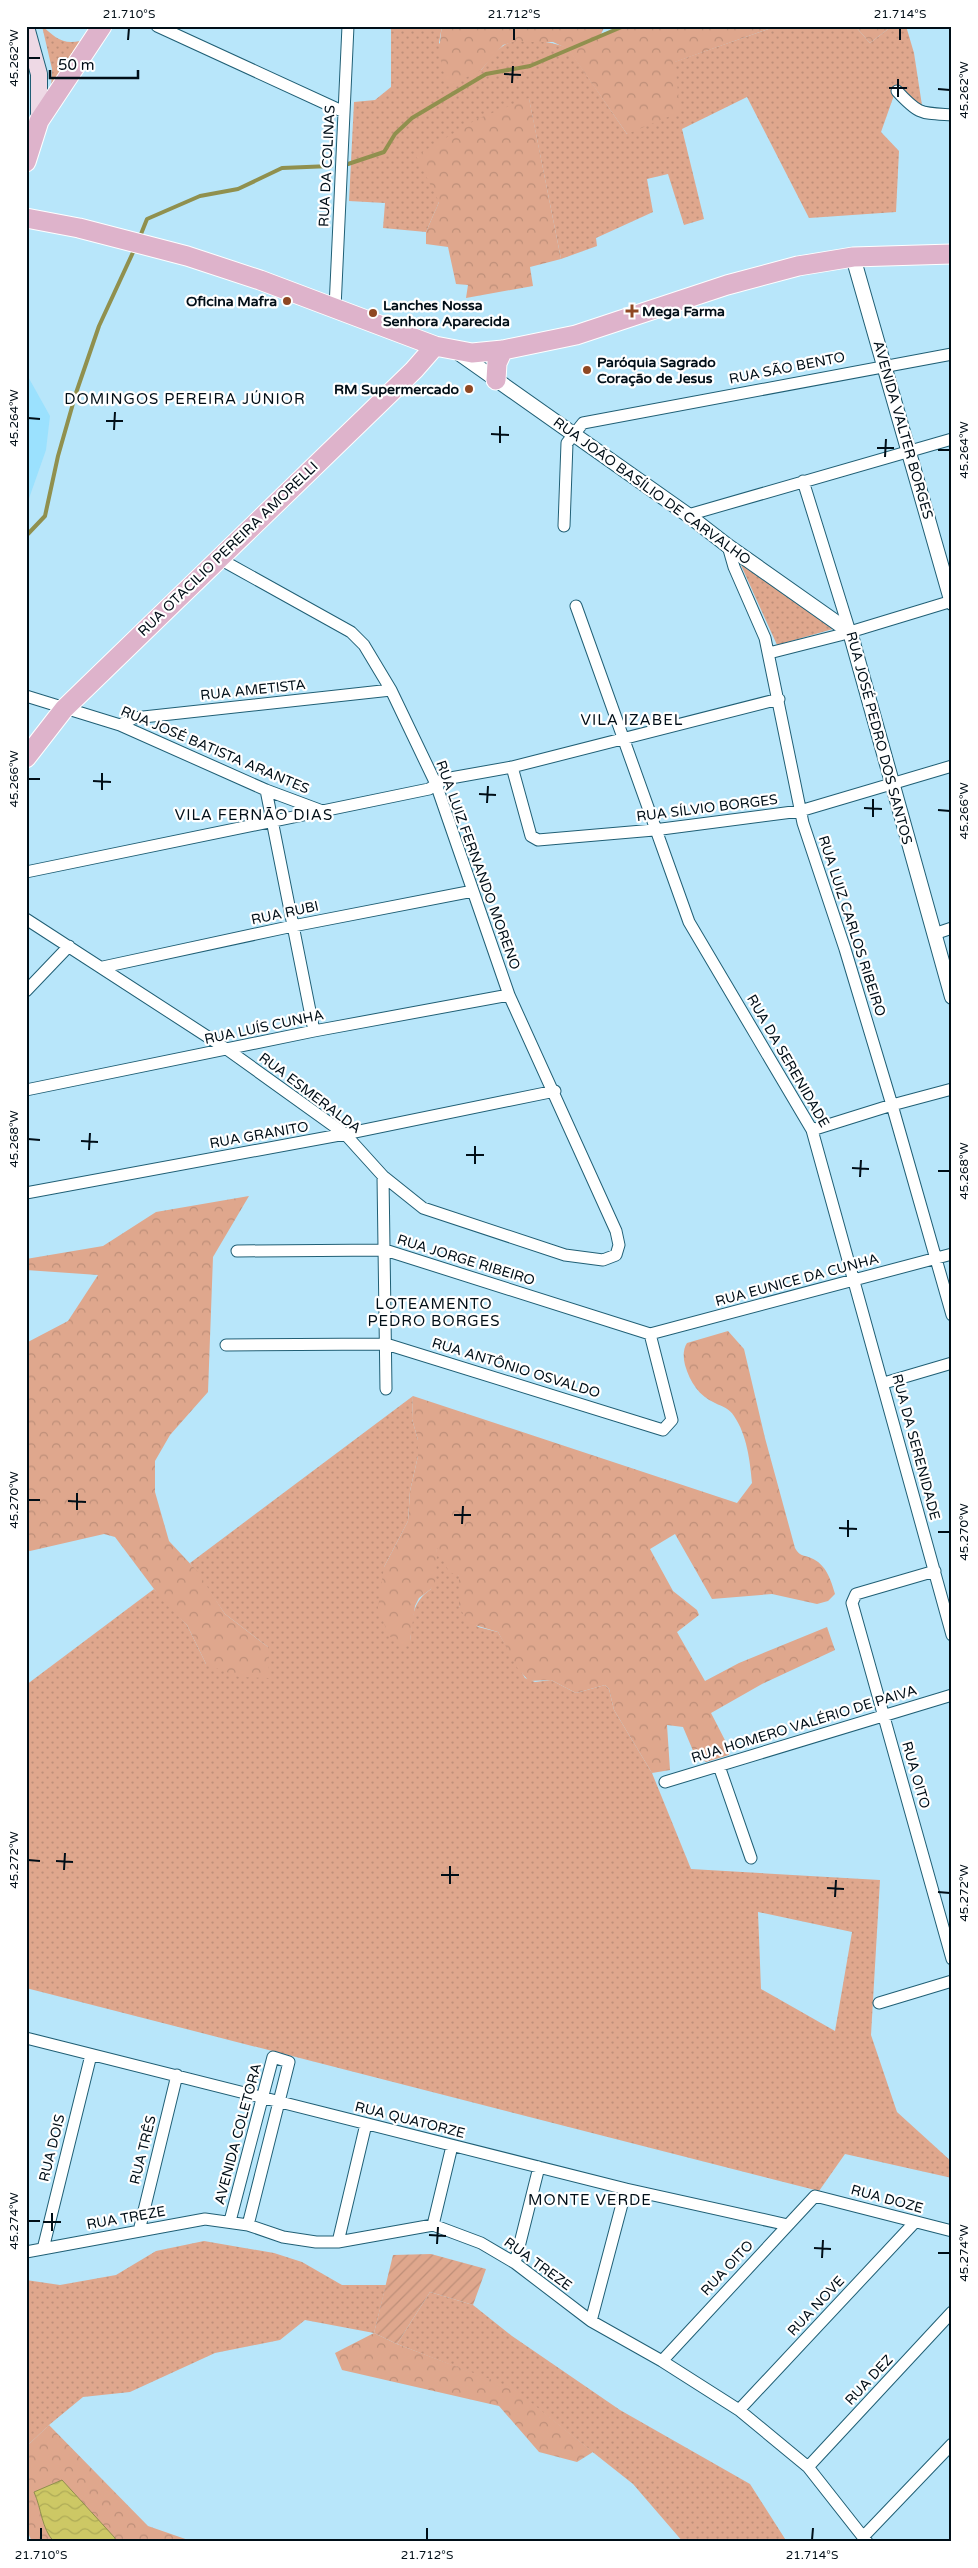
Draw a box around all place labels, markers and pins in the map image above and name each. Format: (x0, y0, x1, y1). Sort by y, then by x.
place label: Oficina Mafra (186, 293, 277, 310)
marker: Oficina Mafra (281, 295, 293, 307)
place label: Lanches Nossa Senhora Aparecida (383, 297, 510, 330)
place label: Mega Farma (642, 303, 725, 320)
marker: Mega Farma (626, 305, 638, 317)
marker: Lanches Nossa Senhora Aparecida (367, 307, 379, 319)
place label: Paróquia Sagrado Coração de Jesus (597, 354, 716, 387)
marker: Paróquia Sagrado Coração de Jesus (581, 364, 593, 376)
place label: RM Supermercado (334, 381, 459, 398)
marker: RM Supermercado (463, 383, 475, 395)

